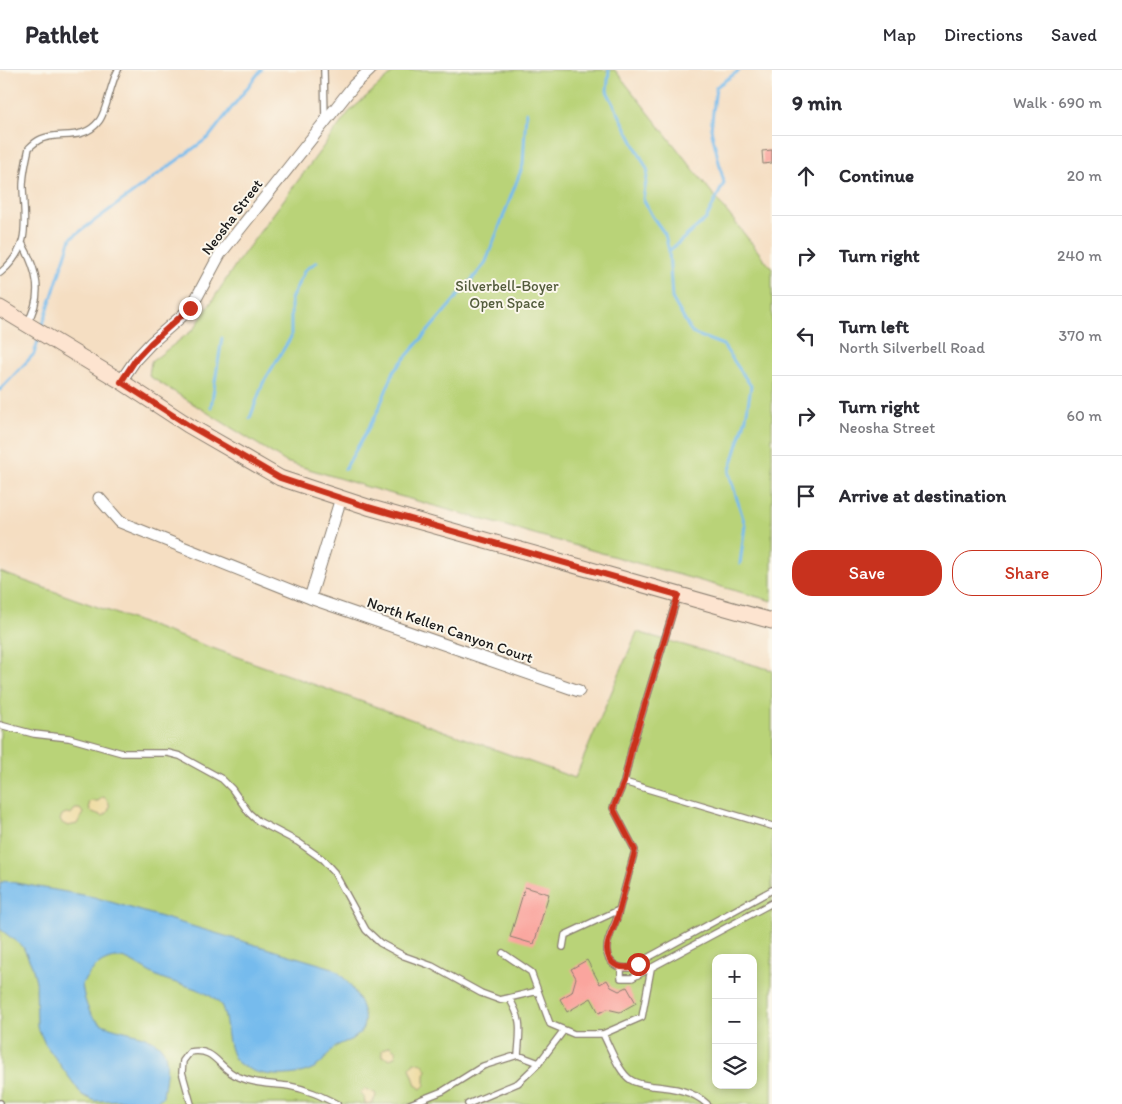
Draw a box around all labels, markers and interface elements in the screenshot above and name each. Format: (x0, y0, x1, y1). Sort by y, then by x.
text: Pathlet (25, 20, 99, 49)
text: Map (883, 24, 916, 46)
text: Directions (944, 24, 1023, 46)
text: Saved (1051, 24, 1097, 46)
text: 9 min (792, 90, 842, 115)
text: Walk · 690 m (1013, 93, 1102, 112)
icon: ahead (792, 162, 820, 190)
text: Continue (839, 164, 914, 187)
text: 20 m (1067, 166, 1102, 185)
street label: Neosha Street (198, 175, 267, 258)
icon: right (792, 242, 820, 270)
text: Turn right (839, 244, 920, 267)
text: 240 m (1057, 246, 1102, 265)
park label: Silverbell-Boyer Open Space (455, 277, 559, 312)
route end (179, 297, 202, 320)
text: Turn left (839, 315, 909, 338)
icon: left (792, 322, 820, 350)
text: 370 m (1058, 326, 1102, 345)
text: North Silverbell Road (839, 338, 985, 357)
text: Turn right (839, 395, 920, 418)
icon: right (792, 402, 820, 430)
text: 60 m (1067, 406, 1102, 425)
text: Neosha Street (839, 418, 935, 437)
icon: arrive (792, 482, 820, 510)
text: Arrive at destination (839, 484, 1006, 507)
button: Save (792, 550, 942, 596)
button: Share (952, 550, 1102, 596)
street label: North Kellen Canyon Court (365, 593, 536, 667)
route start (627, 953, 650, 976)
map controls (712, 954, 757, 1089)
button: + (712, 954, 757, 999)
button: − (712, 999, 757, 1044)
button: layers (712, 1044, 757, 1089)

